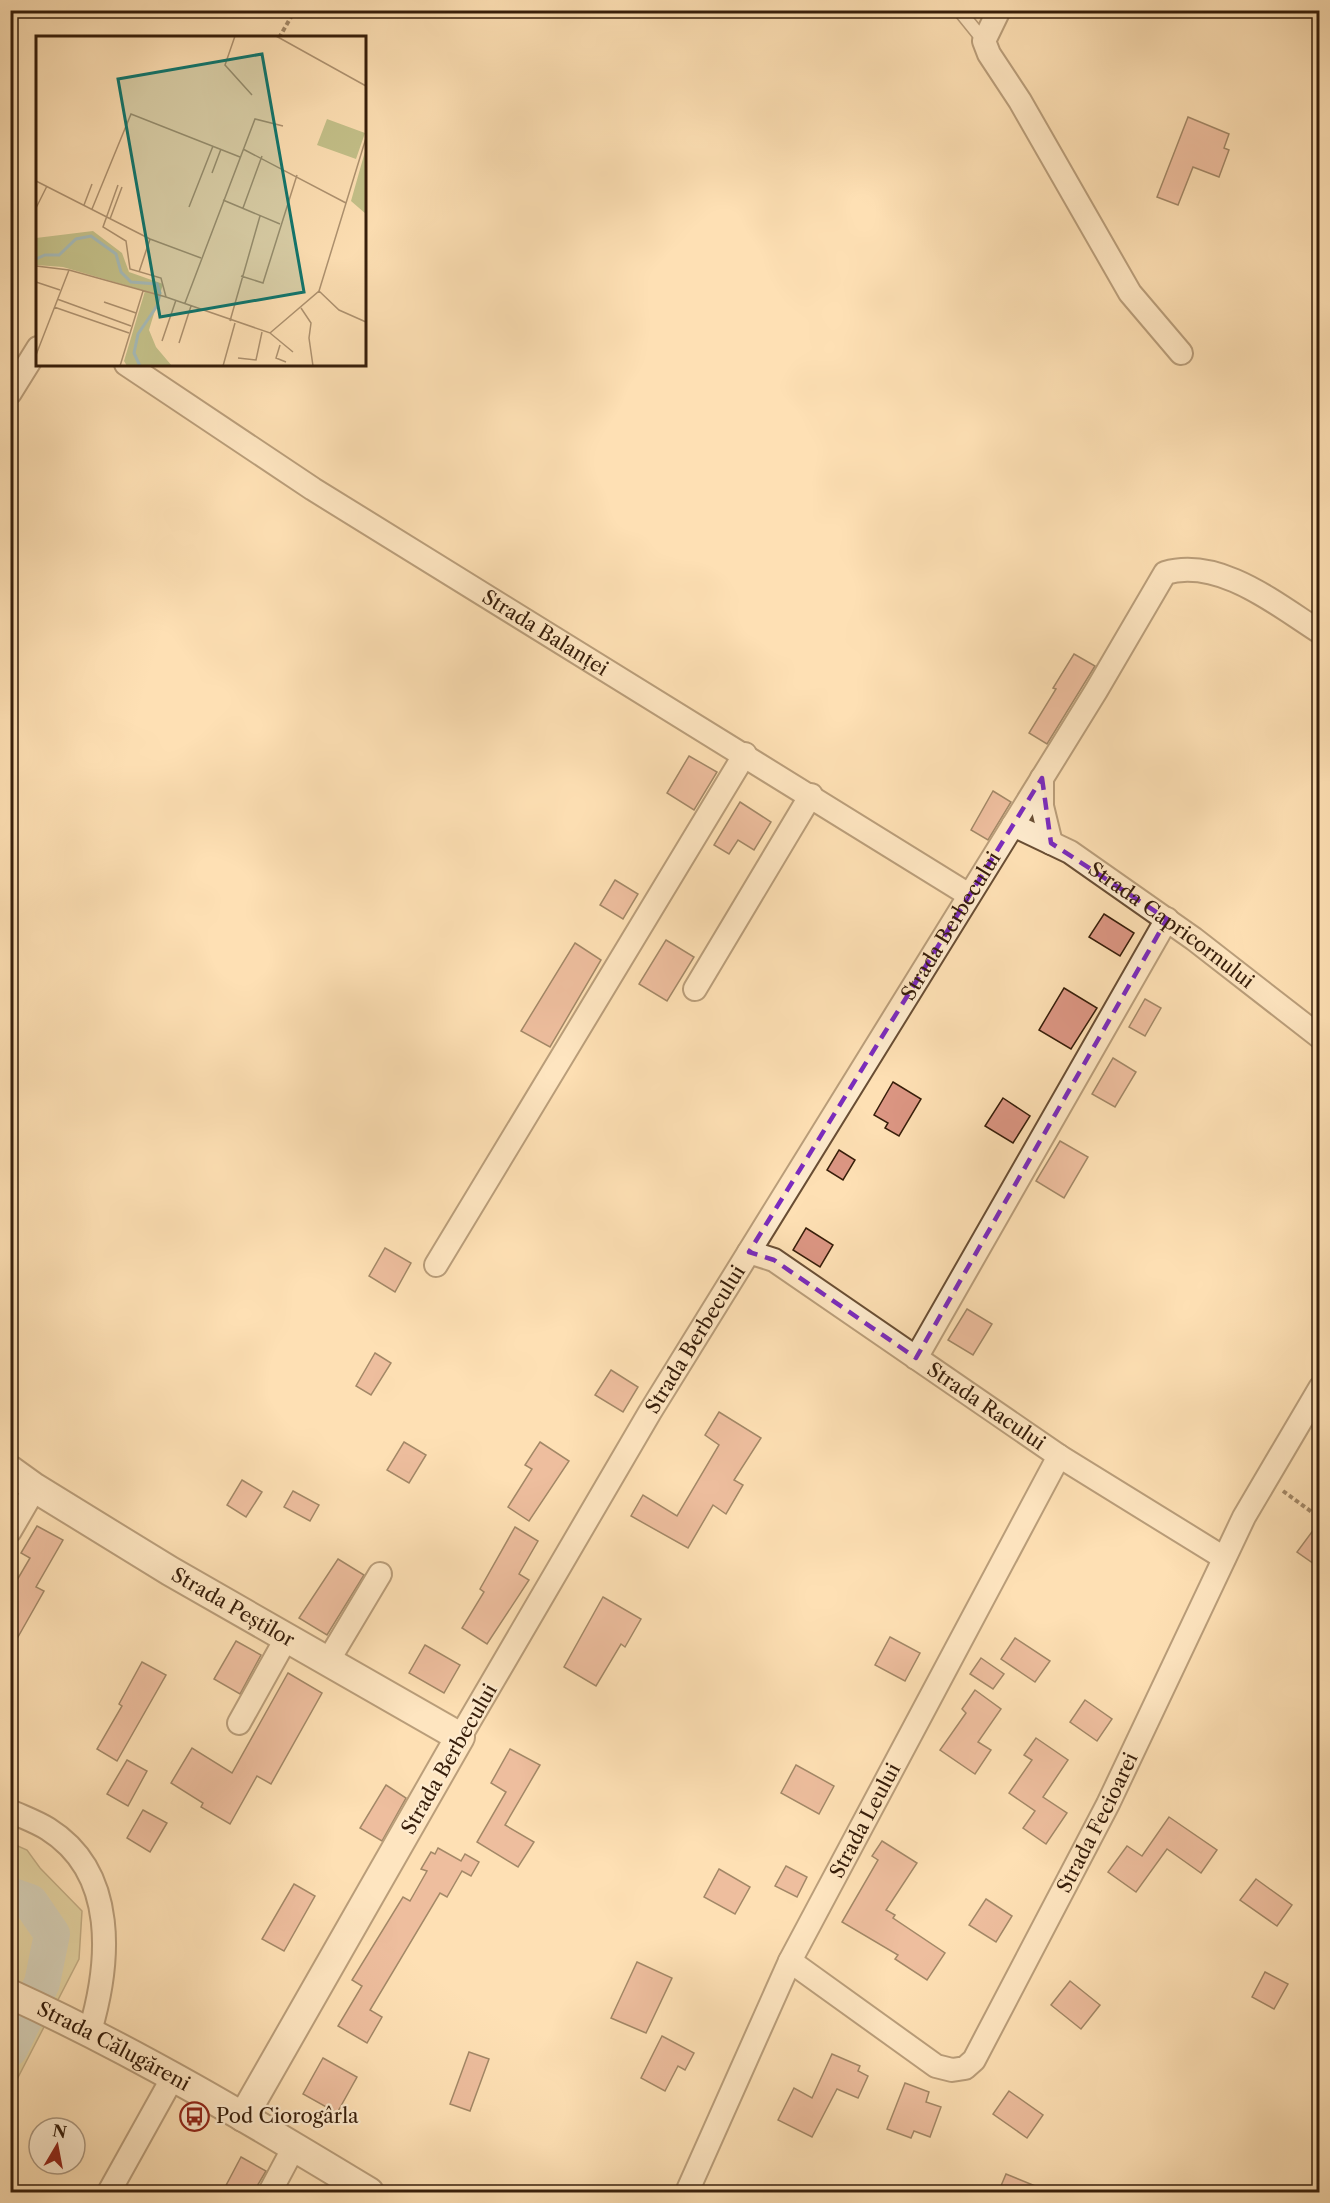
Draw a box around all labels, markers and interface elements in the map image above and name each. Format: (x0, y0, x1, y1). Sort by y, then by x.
inset map (36, 36, 366, 366)
street label: Strada Balanței (478, 585, 613, 681)
street label: Strada Berbecului (896, 847, 1006, 1005)
street label: Strada Capricornului (1084, 857, 1259, 993)
street label: Strada Berbecului (640, 1261, 750, 1418)
street label: Strada Racului (923, 1357, 1050, 1455)
street label: Strada Peștilor (167, 1562, 300, 1652)
street label: Strada Berbecului (396, 1679, 502, 1839)
street label: Strada Fecioarei (1052, 1749, 1143, 1897)
street label: Strada Leului (824, 1759, 905, 1882)
street label: Strada Călugăreni (33, 1996, 194, 2096)
bus stop icon: Pod Ciorogârla (179, 2100, 211, 2132)
place label: Pod Ciorogârla (216, 2104, 359, 2128)
north arrow (27, 2116, 87, 2176)
text: N (51, 2120, 68, 2142)

